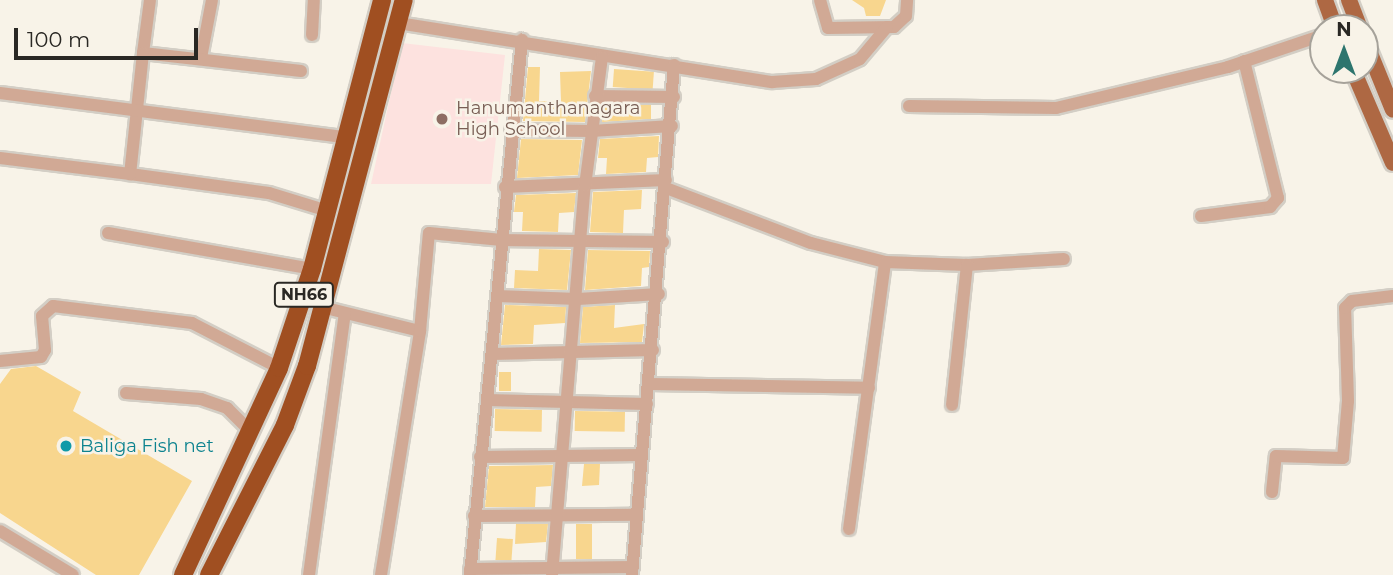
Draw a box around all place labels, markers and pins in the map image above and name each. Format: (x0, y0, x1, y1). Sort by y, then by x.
place label: Hanumanthanagara High School (456, 98, 640, 140)
marker: Hanumanthanagara High School (434, 111, 450, 127)
place label: Baliga Fish net (80, 435, 214, 457)
marker: Baliga Fish net (58, 438, 74, 454)

